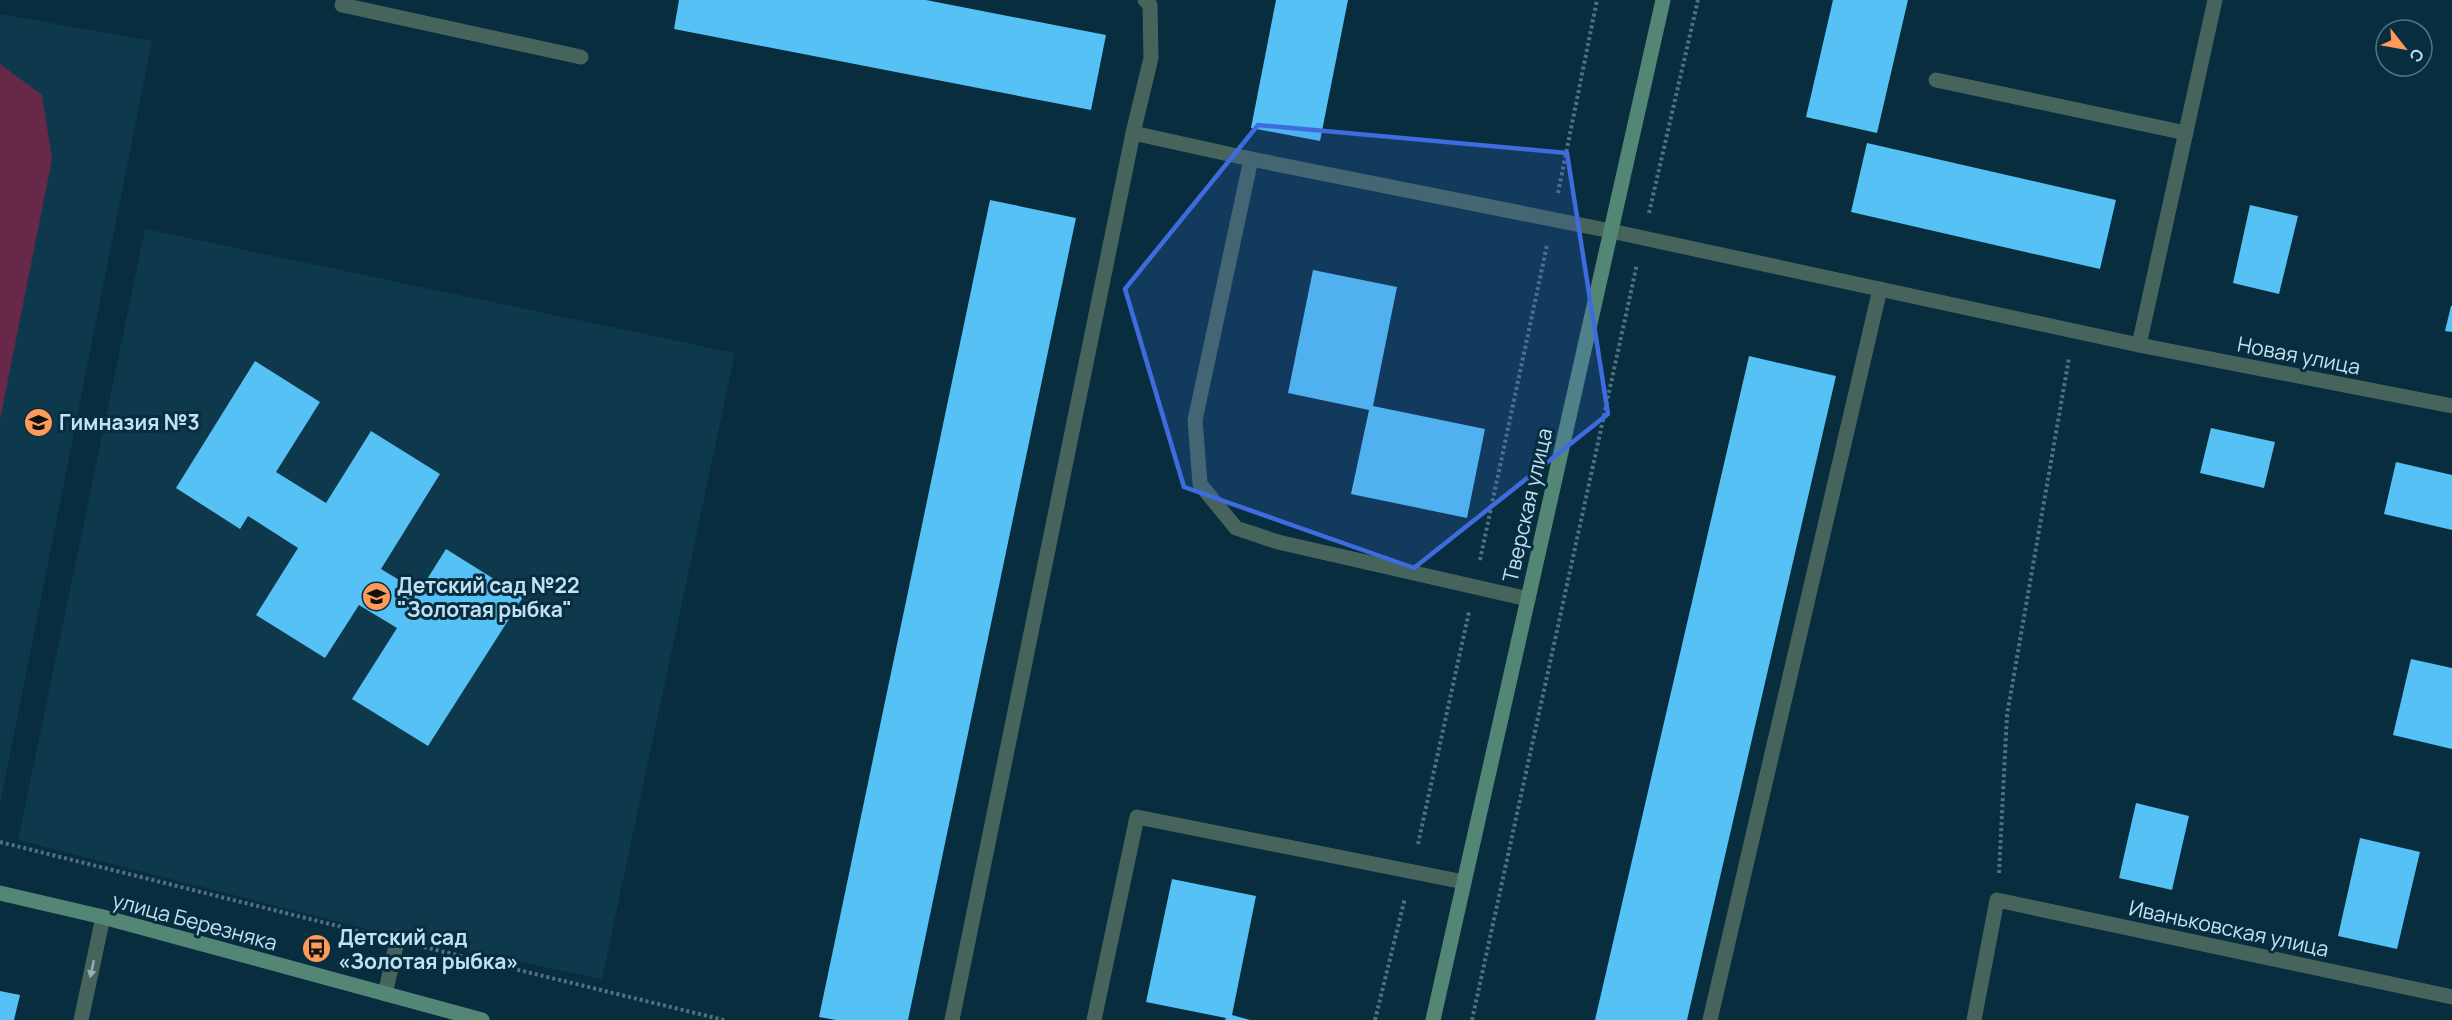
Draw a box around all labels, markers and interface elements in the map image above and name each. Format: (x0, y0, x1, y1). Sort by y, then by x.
north arrow (2374, 18, 2434, 78)
text: С (2404, 45, 2429, 67)
street label: Новая улица (2235, 329, 2363, 381)
school or university icon: Гимназия №3 (22, 406, 54, 438)
place label: Гимназия №3 (59, 408, 200, 436)
street label: Тверская улица (1496, 425, 1558, 585)
place label: Детский сад №22 "Золотая рыбка" (397, 571, 579, 623)
school or university icon: Детский сад №22 "Золотая рыбка" (360, 581, 392, 613)
street label: улица Березняка (110, 886, 280, 956)
street label: Иваньковская улица (2126, 893, 2332, 963)
place label: Детский сад «Золотая рыбка» (338, 923, 519, 975)
bus stop icon: Детский сад «Золотая рыбка» (301, 933, 333, 965)
one-way arrow (87, 959, 96, 978)

